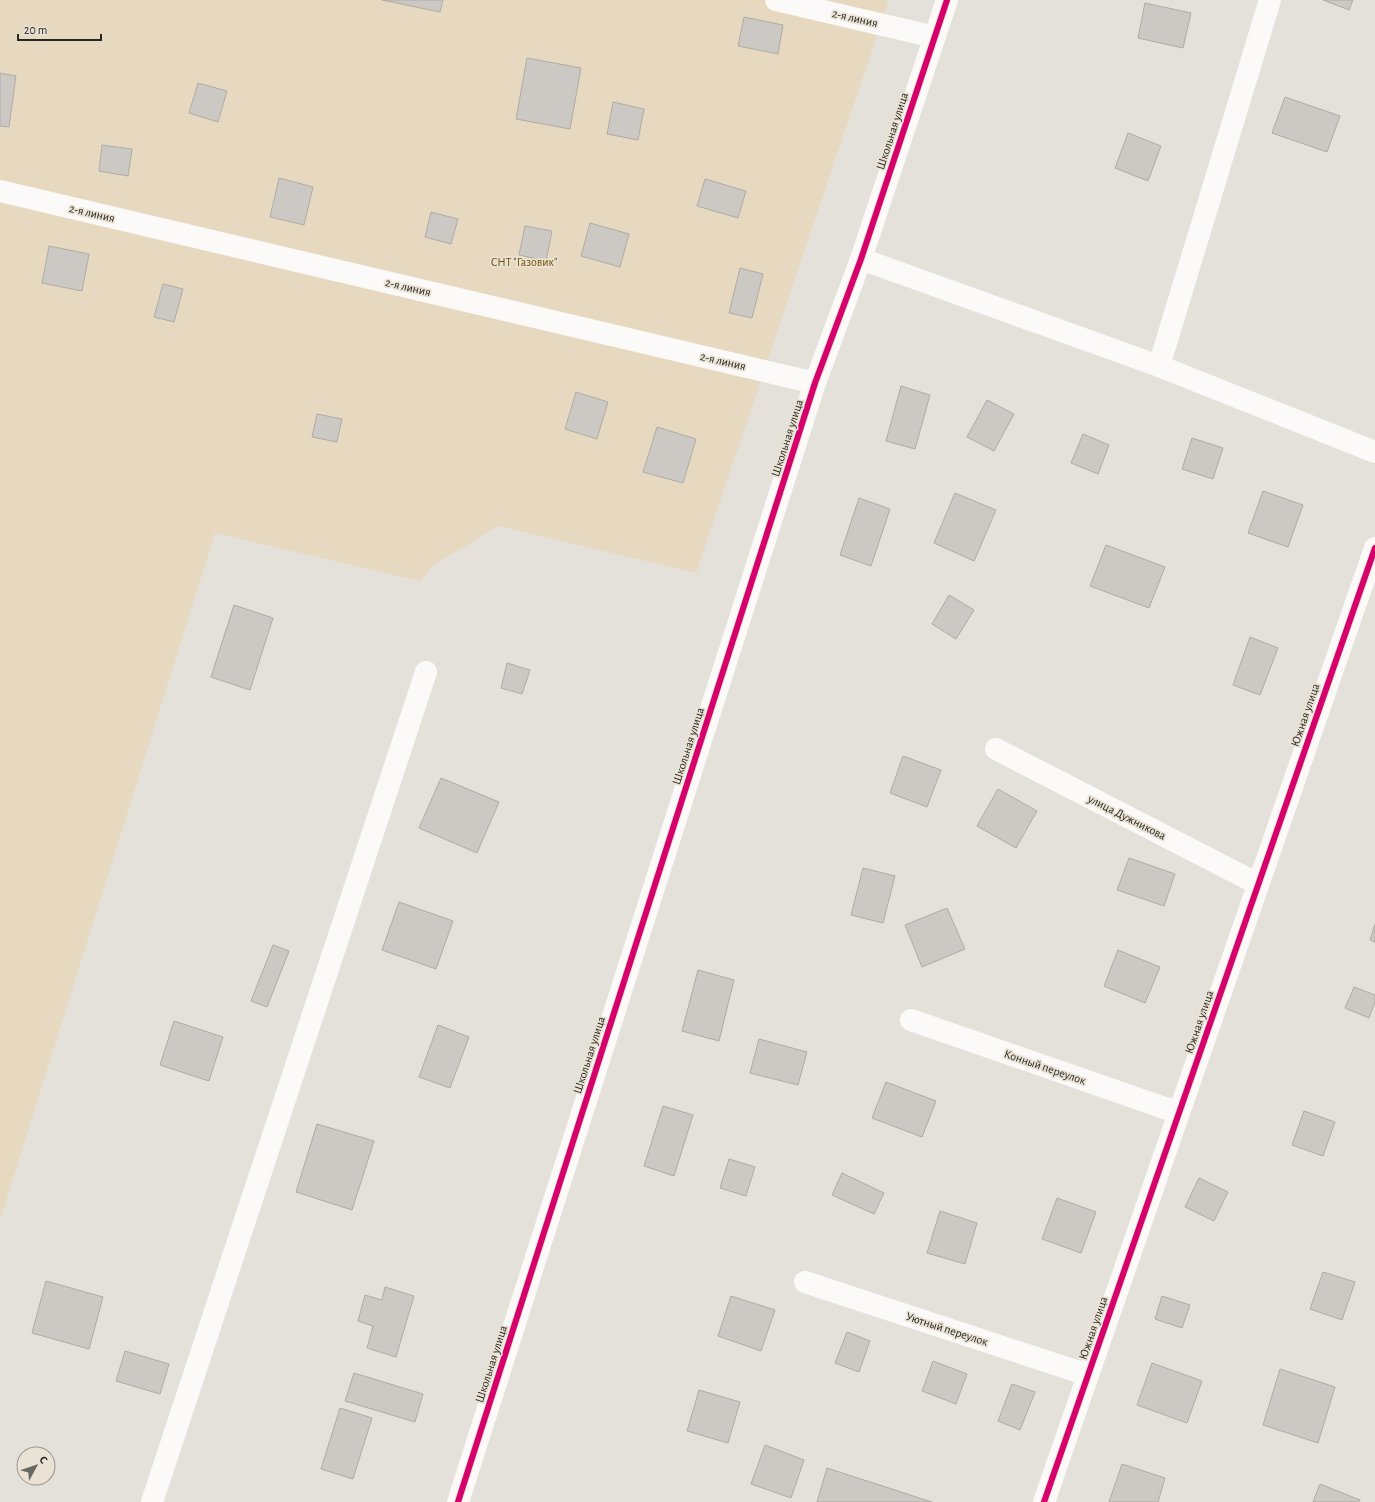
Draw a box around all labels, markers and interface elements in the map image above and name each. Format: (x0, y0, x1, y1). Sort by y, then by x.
street label: 2-я линия (831, 7, 879, 29)
scale bar (18, 16, 101, 42)
text: 20 m (24, 24, 47, 36)
street label: Школьная улица (874, 90, 911, 171)
street label: 2-я линия (68, 202, 116, 224)
park label: СНТ "Газовик" (491, 256, 557, 268)
street label: 2-я линия (384, 276, 432, 298)
street label: 2-я линия (699, 350, 747, 372)
street label: Школьная улица (769, 397, 806, 478)
street label: Южная улица (1289, 681, 1323, 749)
street label: Школьная улица (670, 705, 707, 786)
street label: улица Дужникова (1085, 792, 1168, 843)
street label: Южная улица (1183, 988, 1217, 1056)
street label: Школьная улица (571, 1014, 608, 1095)
street label: Конный переулок (1002, 1047, 1088, 1088)
street label: Южная улица (1077, 1294, 1111, 1362)
street label: Уютный переулок (904, 1310, 990, 1349)
street label: Школьная улица (473, 1323, 510, 1404)
north arrow (16, 1446, 56, 1486)
text: С (37, 1454, 49, 1466)

